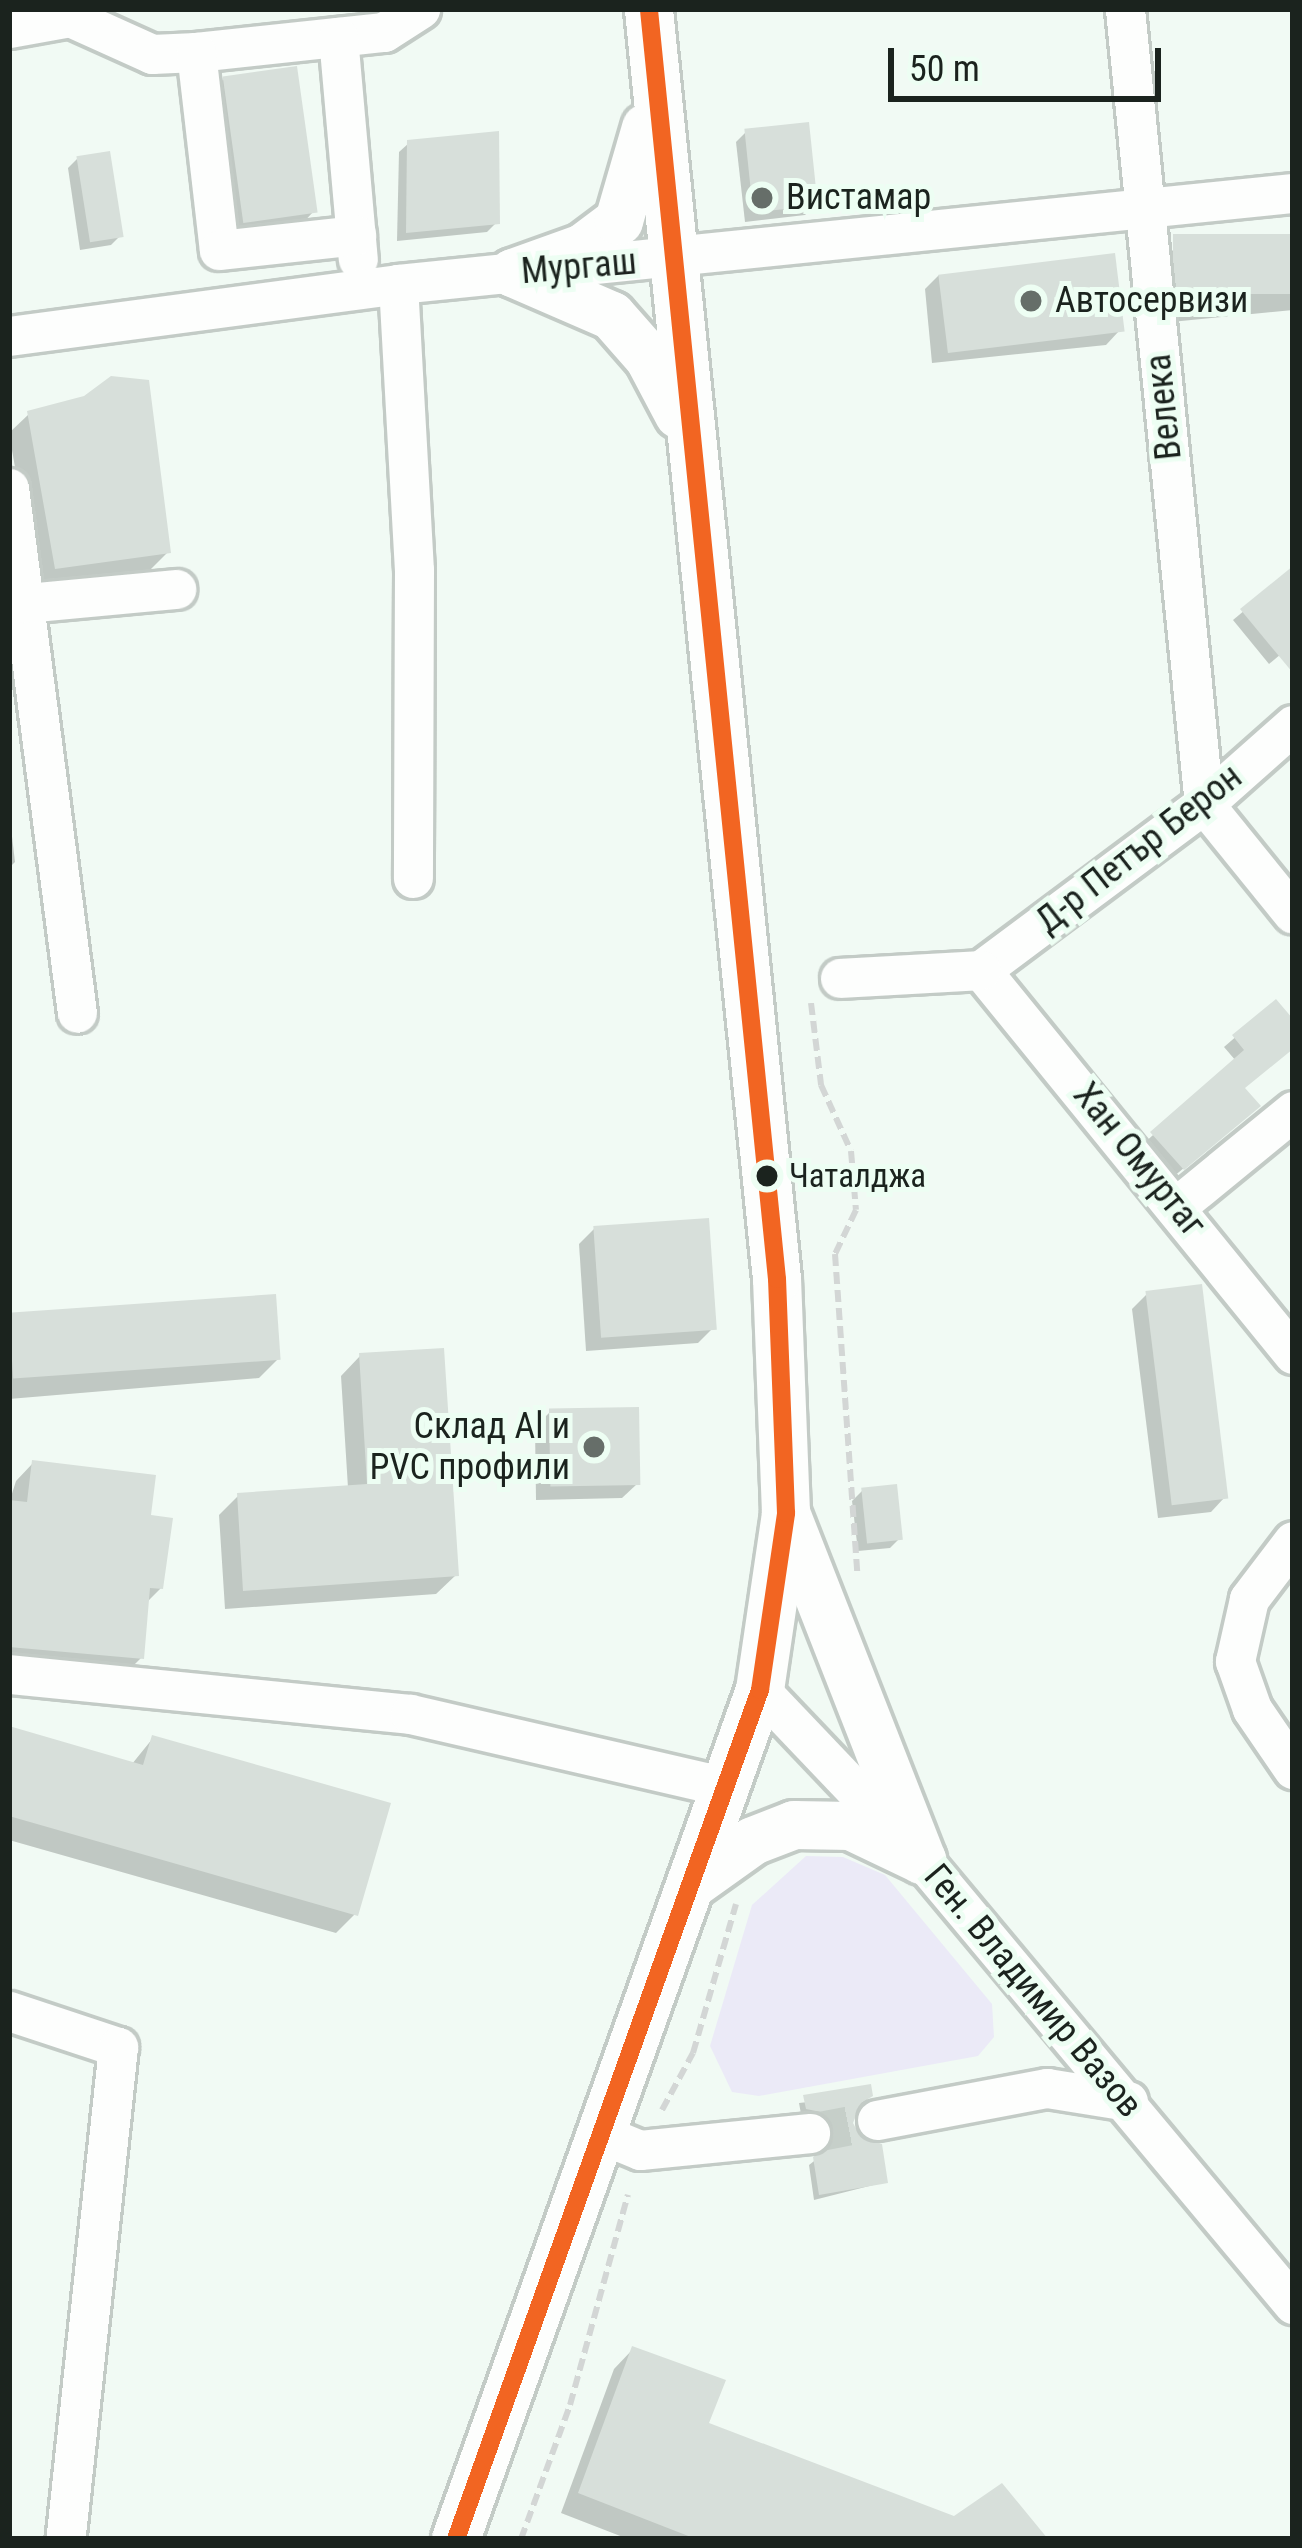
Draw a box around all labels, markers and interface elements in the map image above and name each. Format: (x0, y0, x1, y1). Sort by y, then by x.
scale bar (894, 24, 1167, 98)
text: 50 m (909, 48, 980, 90)
place label: Вистамар (786, 176, 931, 220)
marker: Вистамар (749, 185, 775, 211)
street label: Мургаш (519, 240, 639, 294)
place label: Автосервизи (1055, 279, 1248, 323)
marker: Автосервизи (1018, 288, 1044, 314)
street label: Велека (1137, 352, 1191, 462)
street label: Д-р Петър Берон (1027, 755, 1251, 943)
street label: Хан Омуртаг (1064, 1074, 1214, 1246)
place label: Чаталджа (789, 1156, 926, 1196)
marker: Чаталджа (756, 1165, 778, 1187)
place label: Склад Al и PVC профили (370, 1404, 570, 1489)
marker: Склад Al и PVC профили (581, 1434, 607, 1460)
street label: Ген. Владимир Вазов (915, 1856, 1151, 2126)

